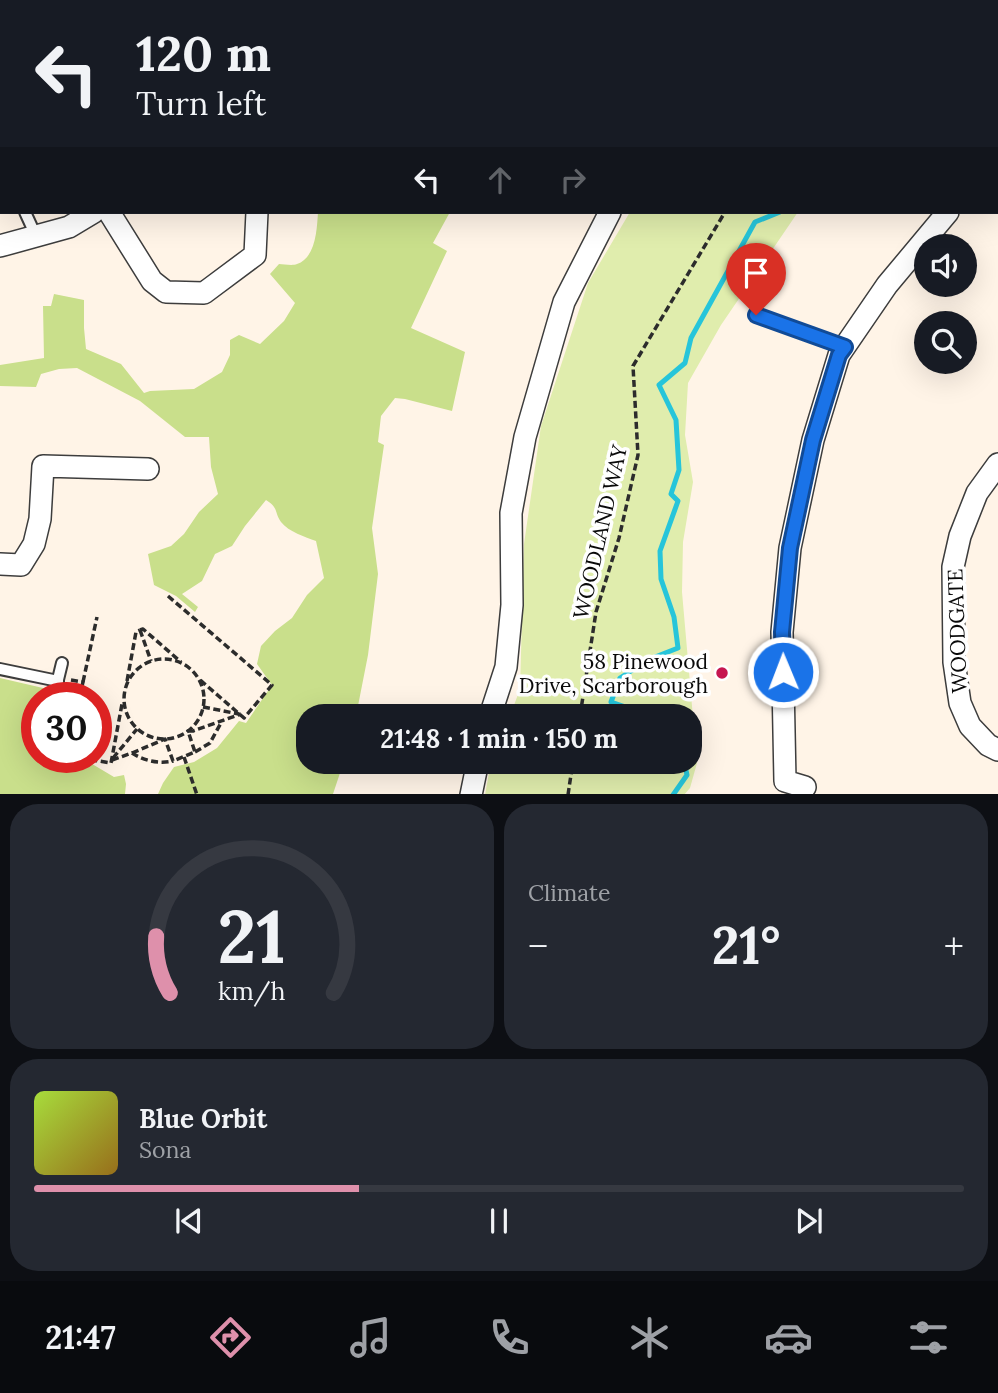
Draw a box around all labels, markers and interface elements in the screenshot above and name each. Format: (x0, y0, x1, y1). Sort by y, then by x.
text: 120 m (136, 22, 271, 84)
icon: left (21, 28, 112, 119)
text: Turn left (136, 83, 266, 124)
icon: left (408, 161, 446, 199)
icon: ahead (481, 161, 519, 199)
icon: right (554, 161, 592, 199)
map controls (914, 234, 977, 374)
button: sound (914, 234, 977, 297)
pin (726, 243, 786, 315)
icon: arrive (737, 254, 775, 292)
button: search (914, 311, 977, 374)
street label: WOODLAND WAY (567, 442, 633, 622)
street label: WOODGATE (941, 568, 973, 694)
position arrow (746, 635, 820, 709)
place label: 58 Pinewood Drive, Scarborough (519, 648, 708, 699)
marker: 58 Pinewood Drive, Scarborough (714, 665, 730, 681)
speed limit sign: 30 (21, 682, 112, 773)
text: 21:48 · 1 min · 150 m (380, 722, 618, 755)
text: Climate (528, 878, 610, 907)
text: 21 (218, 890, 286, 983)
text: 21° (712, 912, 780, 978)
text: − (528, 922, 548, 970)
text: + (944, 922, 964, 970)
text: km/h (218, 974, 286, 1006)
text: Blue Orbit (139, 1102, 267, 1135)
text: Sona (139, 1135, 191, 1164)
icon: previous (170, 1202, 208, 1240)
icon: pause (480, 1202, 518, 1240)
icon: next (790, 1202, 828, 1240)
icon: directions (206, 1313, 255, 1362)
icon: music (346, 1313, 395, 1362)
icon: phone (485, 1313, 534, 1362)
icon: climate (625, 1313, 674, 1362)
icon: car (764, 1313, 813, 1362)
icon: filters (904, 1313, 953, 1362)
text: 21:47 (45, 1317, 116, 1358)

